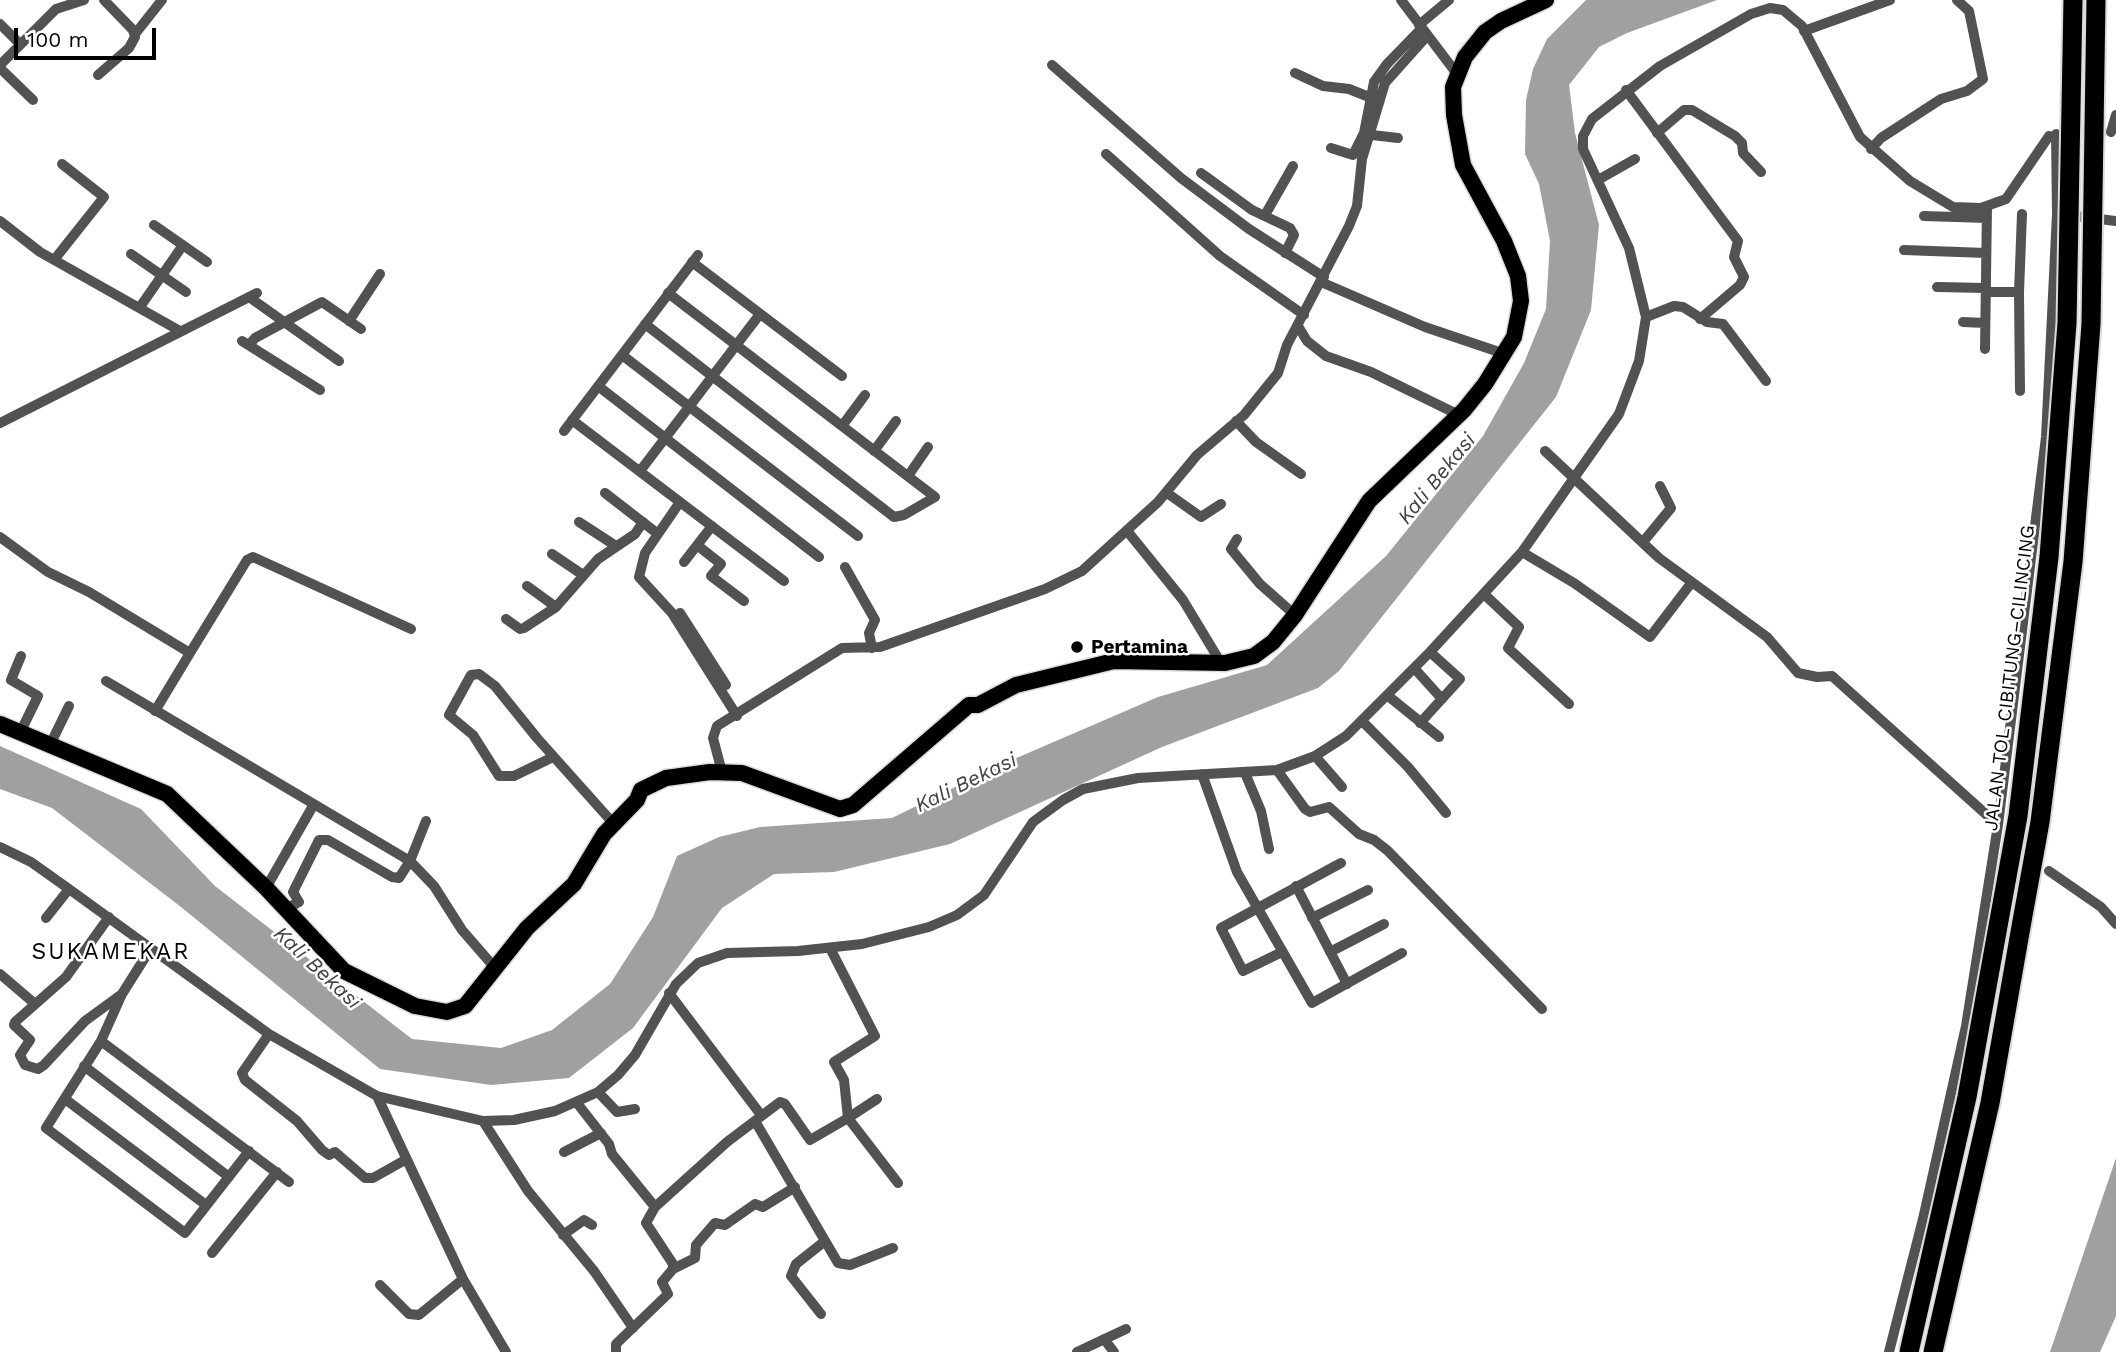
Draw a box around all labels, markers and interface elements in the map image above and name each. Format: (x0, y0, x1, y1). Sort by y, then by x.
scale bar (18, 14, 159, 58)
text: 100 m (27, 27, 89, 52)
water label: Kali Bekasi (1393, 428, 1481, 530)
street label: JALAN TOL CIBITUNG–CILINCING (1980, 524, 2040, 832)
place label: Pertamina (1091, 636, 1188, 658)
marker: Pertamina (1069, 639, 1085, 655)
water label: Kali Bekasi (911, 748, 1021, 818)
water label: Kali Bekasi (268, 921, 366, 1015)
district label: SUKAMEKAR (33, 938, 189, 966)

